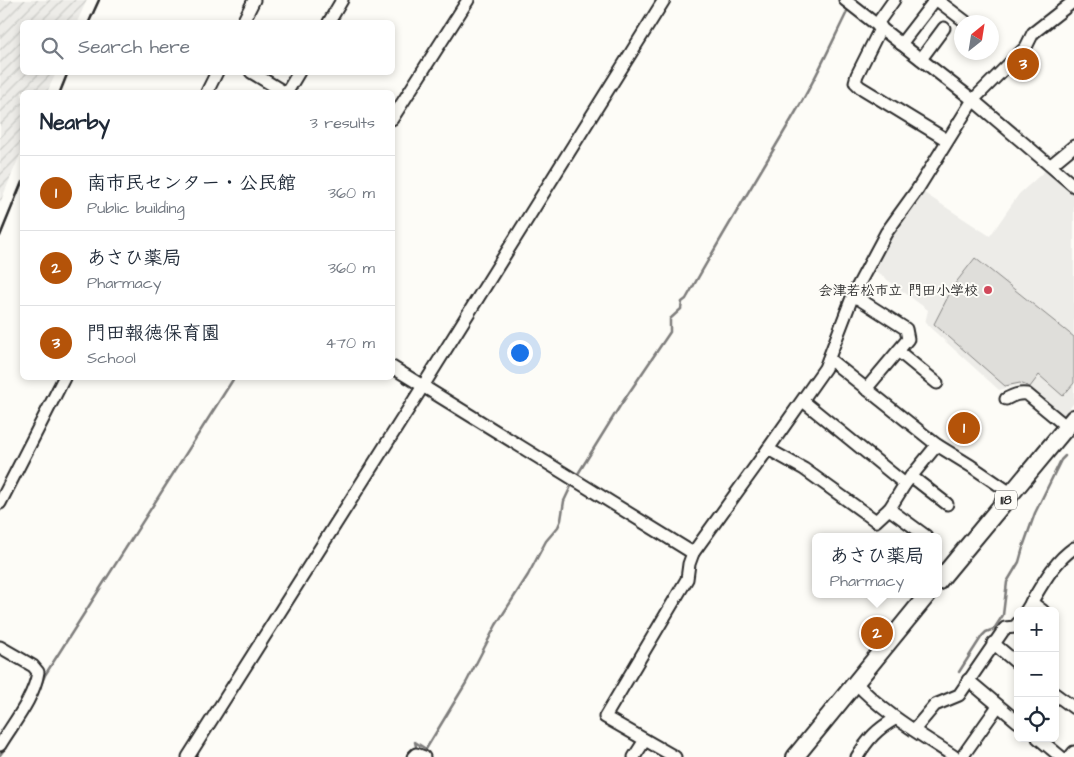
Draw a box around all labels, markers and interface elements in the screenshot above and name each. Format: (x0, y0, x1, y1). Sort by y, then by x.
north arrow (954, 15, 999, 60)
search box (20, 20, 395, 75)
icon: search (38, 34, 66, 62)
text: Search here (78, 34, 190, 61)
pin: 3 (1007, 45, 1039, 83)
text: Nearby (40, 108, 110, 137)
text: 3 results (310, 112, 375, 134)
text: 南市民センター・公民館 (87, 170, 296, 197)
text: 1 (55, 182, 57, 204)
text: 360 m (328, 182, 375, 204)
text: Public building (87, 197, 185, 219)
text: あさひ薬局 (87, 245, 181, 272)
text: 2 (51, 257, 61, 279)
text: 360 m (328, 257, 375, 279)
text: Pharmacy (87, 272, 162, 294)
place label: 会津若松市立 門田小学校 (818, 281, 978, 301)
marker: 会津若松市立 門田小学校 (982, 284, 994, 296)
text: 門田報徳保育園 (87, 320, 220, 347)
text: 3 (52, 332, 60, 354)
text: 470 m (325, 332, 375, 354)
your location (507, 340, 533, 366)
text: School (87, 347, 136, 369)
pin: 1 (948, 409, 980, 447)
road number: 118 (995, 490, 1017, 510)
popup (812, 533, 942, 598)
text: あさひ薬局 (830, 543, 924, 570)
text: Pharmacy (830, 570, 904, 592)
map controls (1014, 607, 1059, 742)
button: + (1014, 607, 1059, 652)
pin: 2 (861, 614, 893, 652)
button: − (1014, 652, 1059, 697)
button: locate (1014, 697, 1059, 742)

